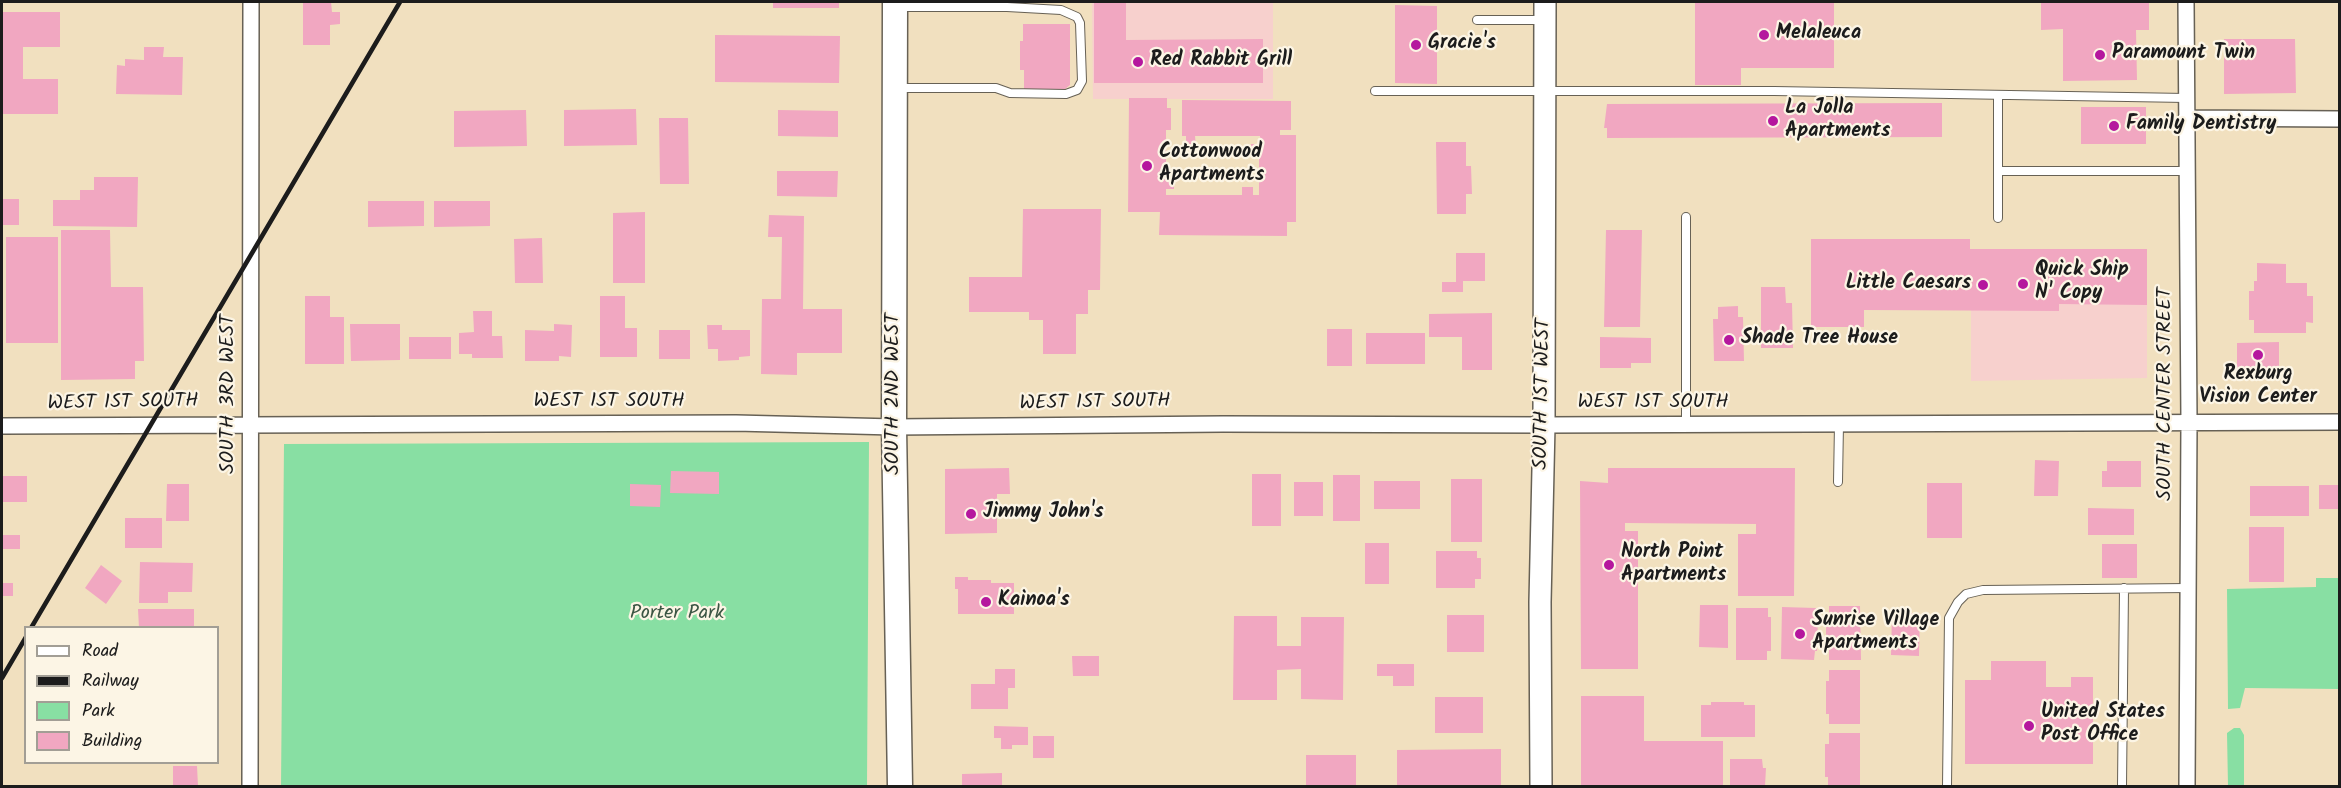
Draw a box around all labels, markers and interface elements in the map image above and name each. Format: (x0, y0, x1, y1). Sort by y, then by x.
place label: Melaleuca (1776, 23, 1861, 47)
marker: Melaleuca (1757, 28, 1771, 42)
place label: Gracie's (1428, 33, 1496, 57)
marker: Gracie's (1409, 38, 1423, 52)
place label: Paramount Twin (2112, 43, 2255, 67)
marker: Paramount Twin (2093, 48, 2107, 62)
place label: Red Rabbit Grill (1150, 50, 1292, 74)
marker: Red Rabbit Grill (1131, 55, 1145, 69)
place label: La Jolla Apartments (1785, 98, 1890, 145)
marker: La Jolla Apartments (1766, 114, 1780, 128)
place label: Family Dentistry (2126, 114, 2276, 138)
marker: Family Dentistry (2107, 119, 2121, 133)
place label: Cottonwood Apartments (1159, 142, 1264, 189)
marker: Cottonwood Apartments (1140, 159, 1154, 173)
place label: Quick Ship N' Copy (2035, 260, 2129, 307)
place label: Little Caesars (1846, 273, 1971, 297)
marker: Quick Ship N' Copy (2016, 277, 2030, 291)
marker: Little Caesars (1976, 278, 1990, 292)
street label: SOUTH CENTER STREET (2155, 287, 2179, 501)
street label: SOUTH 2ND WEST (883, 313, 907, 475)
street label: SOUTH 3RD WEST (218, 314, 242, 474)
street label: SOUTH 1ST WEST (1531, 318, 1557, 470)
place label: Shade Tree House (1741, 328, 1898, 352)
marker: Shade Tree House (1722, 333, 1736, 347)
marker: Rexburg Vision Center (2251, 348, 2265, 362)
place label: Rexburg Vision Center (2199, 364, 2317, 411)
street label: WEST 1ST SOUTH (47, 391, 199, 417)
street label: WEST 1ST SOUTH (533, 391, 685, 415)
street label: WEST 1ST SOUTH (1019, 391, 1171, 417)
street label: WEST 1ST SOUTH (1577, 392, 1729, 416)
place label: Jimmy John's (983, 502, 1104, 526)
marker: Jimmy John's (964, 507, 978, 521)
place label: North Point Apartments (1621, 542, 1726, 589)
marker: North Point Apartments (1602, 558, 1616, 572)
place label: Kainoa's (998, 590, 1070, 614)
marker: Kainoa's (979, 595, 993, 609)
park label: Porter Park (630, 603, 724, 627)
place label: Sunrise Village Apartments (1812, 610, 1939, 657)
legend (24, 626, 219, 764)
marker: Sunrise Village Apartments (1793, 627, 1807, 641)
text: Road (82, 637, 118, 666)
text: Railway (82, 667, 139, 696)
text: Park (82, 697, 115, 726)
place label: United States Post Office (2041, 702, 2165, 749)
marker: United States Post Office (2022, 719, 2036, 733)
text: Building (82, 727, 142, 756)

